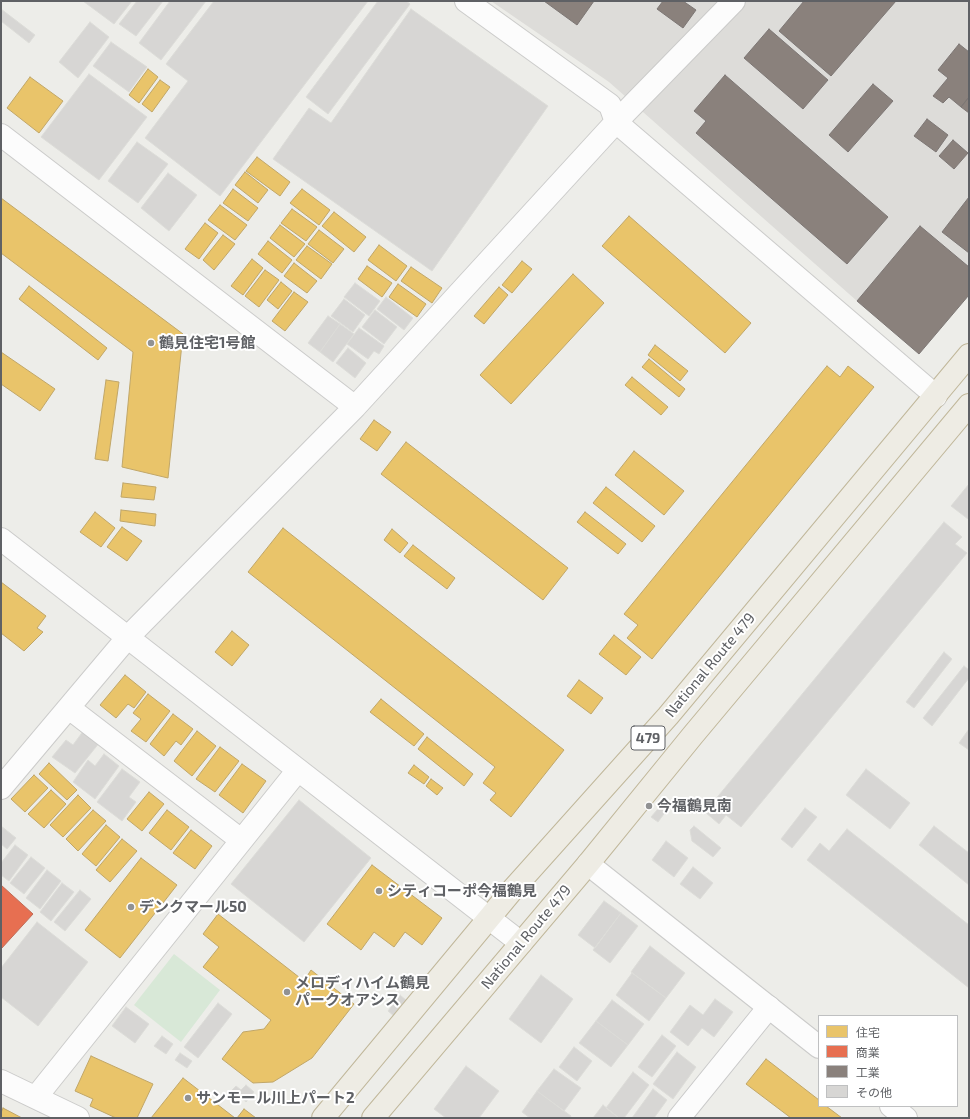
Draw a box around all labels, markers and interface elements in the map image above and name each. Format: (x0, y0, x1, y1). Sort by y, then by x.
place label: 鶴見住宅1号館 (159, 334, 255, 352)
marker: 鶴見住宅1号館 (146, 338, 156, 348)
street label: National Route 479 (661, 609, 759, 721)
road number: 479 (631, 726, 665, 750)
place label: 今福鶴見南 (657, 797, 732, 815)
marker: 今福鶴見南 (644, 801, 654, 811)
street label: National Route 479 (477, 881, 575, 993)
place label: シティコーポ今福鶴見 (387, 882, 537, 900)
marker: シティコーポ今福鶴見 (374, 886, 384, 896)
place label: デンクマール50 (139, 898, 247, 916)
marker: デンクマール50 (126, 902, 136, 912)
place label: メロディハイム鶴見 パークオアシス (295, 974, 430, 1009)
marker: メロディハイム鶴見 パークオアシス (282, 987, 292, 997)
legend (818, 1015, 958, 1107)
text: 住宅 (856, 1025, 880, 1039)
text: 商業 (856, 1045, 880, 1059)
text: 工業 (856, 1065, 880, 1079)
text: その他 (856, 1085, 892, 1099)
place label: サンモール川上パート2 (196, 1089, 355, 1107)
marker: サンモール川上パート2 (183, 1093, 193, 1103)

